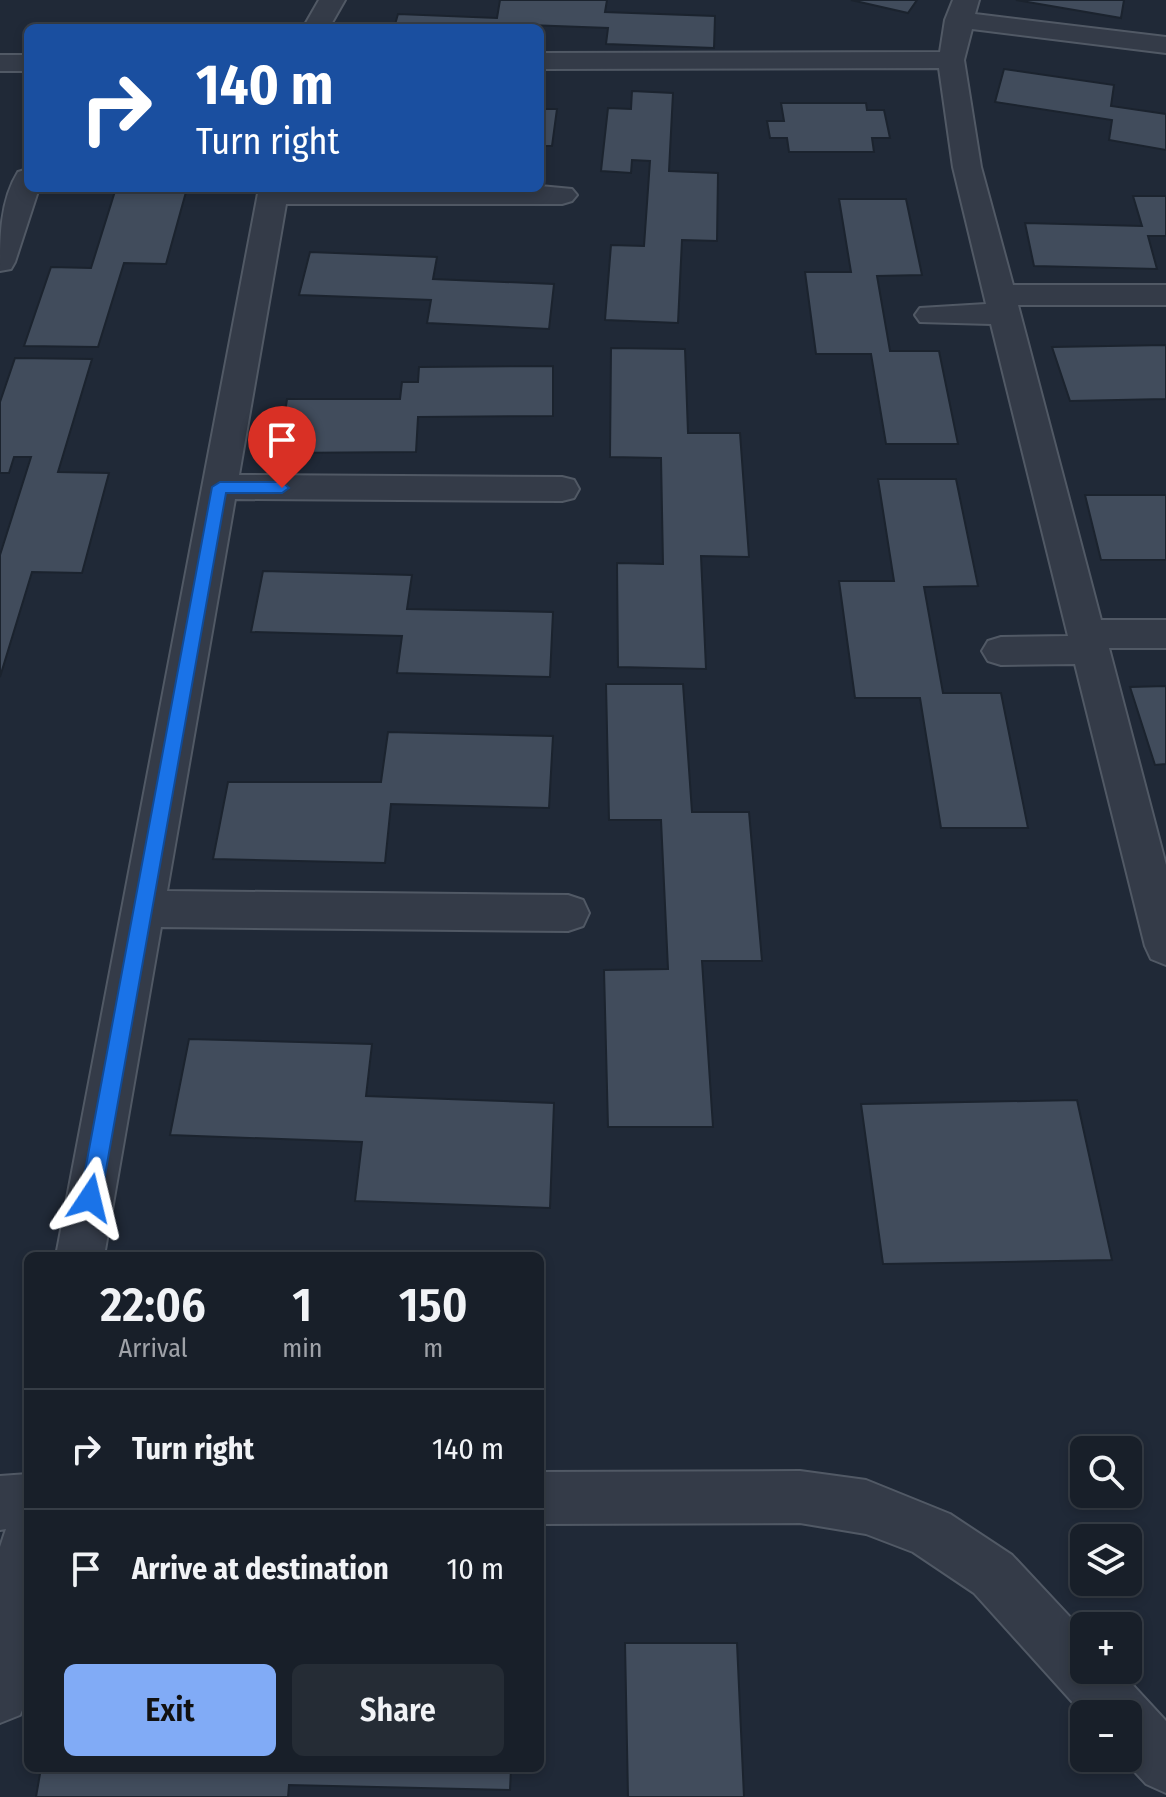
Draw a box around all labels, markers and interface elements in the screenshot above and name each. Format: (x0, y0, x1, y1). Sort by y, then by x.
text: 140 m (196, 52, 333, 119)
icon: right (64, 56, 168, 160)
text: Turn right (196, 120, 339, 164)
pin (248, 406, 316, 488)
icon: arrive (260, 418, 304, 462)
position arrow (48, 1156, 132, 1240)
text: 22:06 (100, 1276, 206, 1334)
text: 1 (292, 1276, 312, 1334)
text: 150 (399, 1276, 468, 1334)
text: Arrival (119, 1333, 188, 1364)
text: min (282, 1333, 322, 1364)
text: m (423, 1333, 443, 1364)
icon: right (64, 1427, 108, 1471)
text: Turn right (132, 1431, 254, 1467)
text: 140 m (432, 1431, 504, 1467)
map controls (1070, 1436, 1142, 1772)
button: search (1070, 1436, 1142, 1508)
button: layers (1070, 1524, 1142, 1596)
icon: arrive (64, 1547, 108, 1591)
text: Arrive at destination (132, 1551, 389, 1587)
text: 10 m (447, 1551, 504, 1587)
button: + (1070, 1612, 1142, 1684)
button: Exit (64, 1664, 276, 1756)
button: Share (292, 1664, 504, 1756)
button: − (1070, 1700, 1142, 1772)

